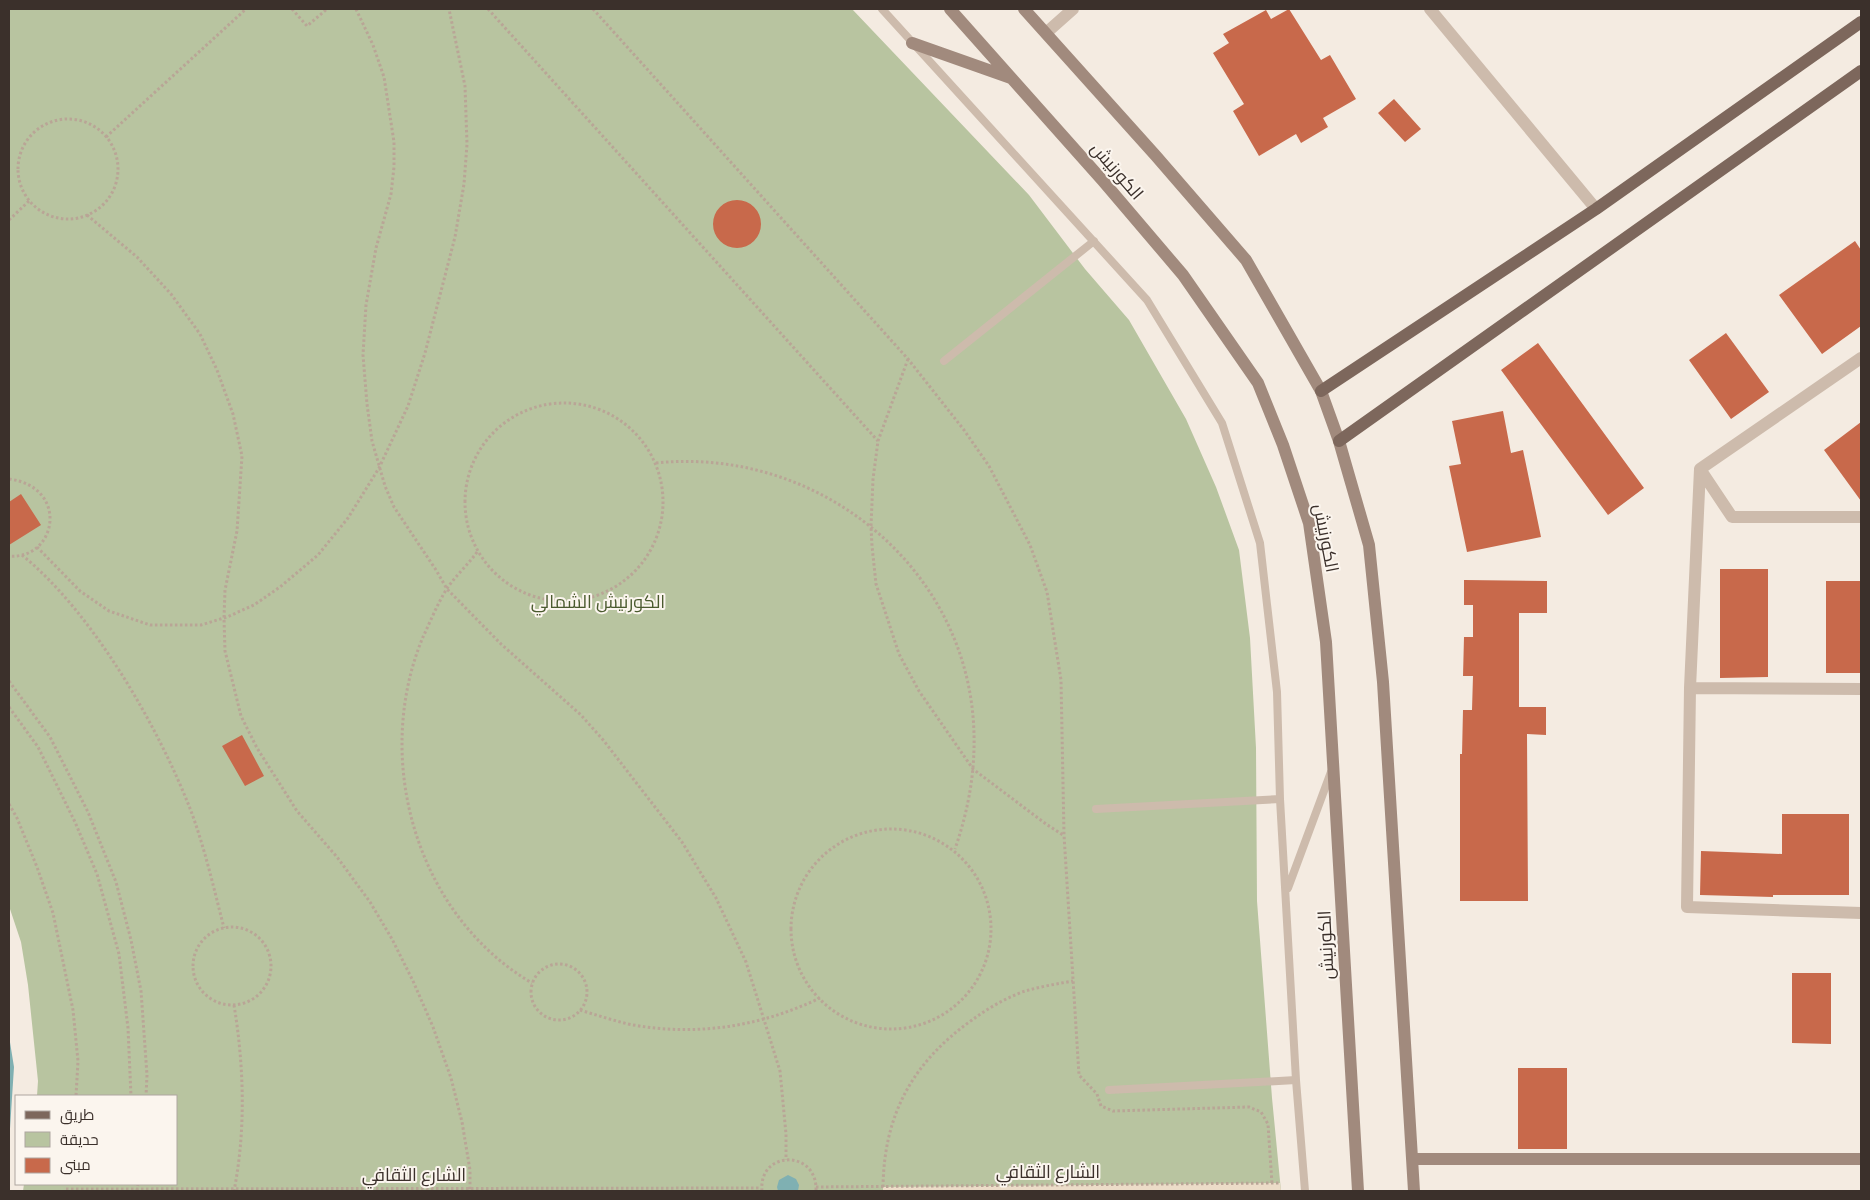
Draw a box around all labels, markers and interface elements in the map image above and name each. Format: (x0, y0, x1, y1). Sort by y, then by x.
street label: الكورنيش (1086, 137, 1149, 204)
street label: الكورنيش (1309, 502, 1344, 574)
park label: الكورنيش الشمالي (531, 590, 665, 616)
street label: الكورنيش (1312, 910, 1339, 980)
legend (15, 1095, 178, 1185)
text: طريق (60, 1105, 94, 1125)
text: حديقة (60, 1130, 99, 1148)
text: مبنى (60, 1155, 91, 1175)
street label: الشارع الثقافي (996, 1160, 1100, 1186)
street label: الشارع الثقافي (362, 1163, 466, 1189)

